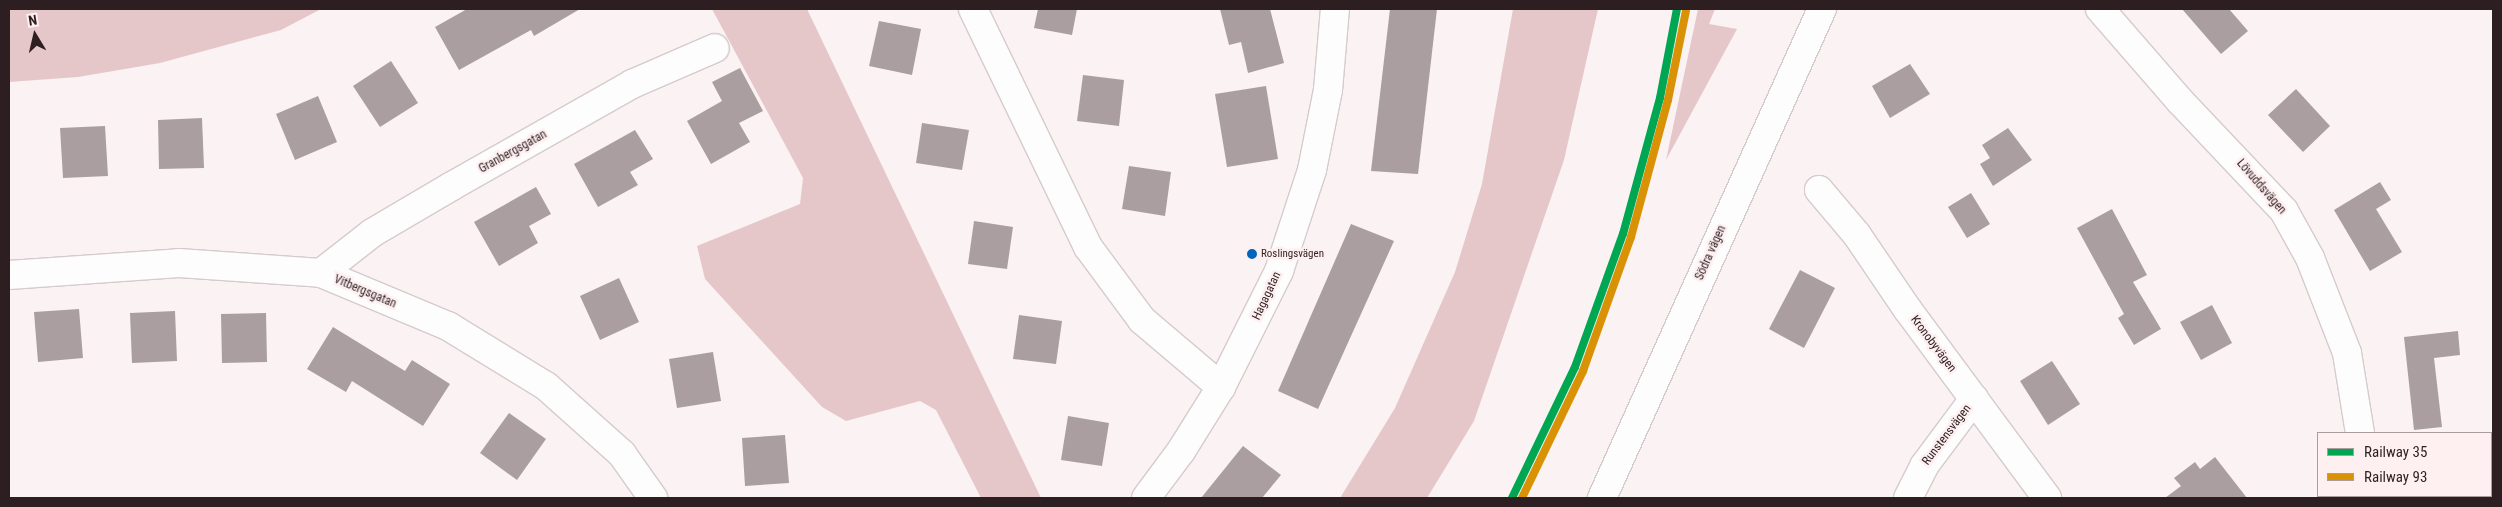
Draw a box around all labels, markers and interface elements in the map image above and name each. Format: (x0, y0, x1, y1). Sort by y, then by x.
north arrow (10, 10, 60, 60)
text: N (27, 12, 38, 29)
street label: Granbergsgatan (477, 127, 549, 177)
street label: Lövuddsvägen (2233, 157, 2289, 217)
street label: Södra vägen (1693, 223, 1729, 283)
place label: Roslingsvägen (1261, 247, 1324, 261)
marker: Roslingsvägen (1247, 249, 1257, 259)
street label: Hagagatan (1250, 270, 1284, 322)
street label: Vitbergsgatan (332, 272, 398, 312)
street label: Kronobyvägen (1907, 313, 1959, 375)
street label: Runstensvägen (1920, 402, 1974, 468)
legend (2317, 432, 2492, 497)
text: Railway 35 (2364, 443, 2427, 461)
text: Railway 93 (2364, 468, 2427, 486)

